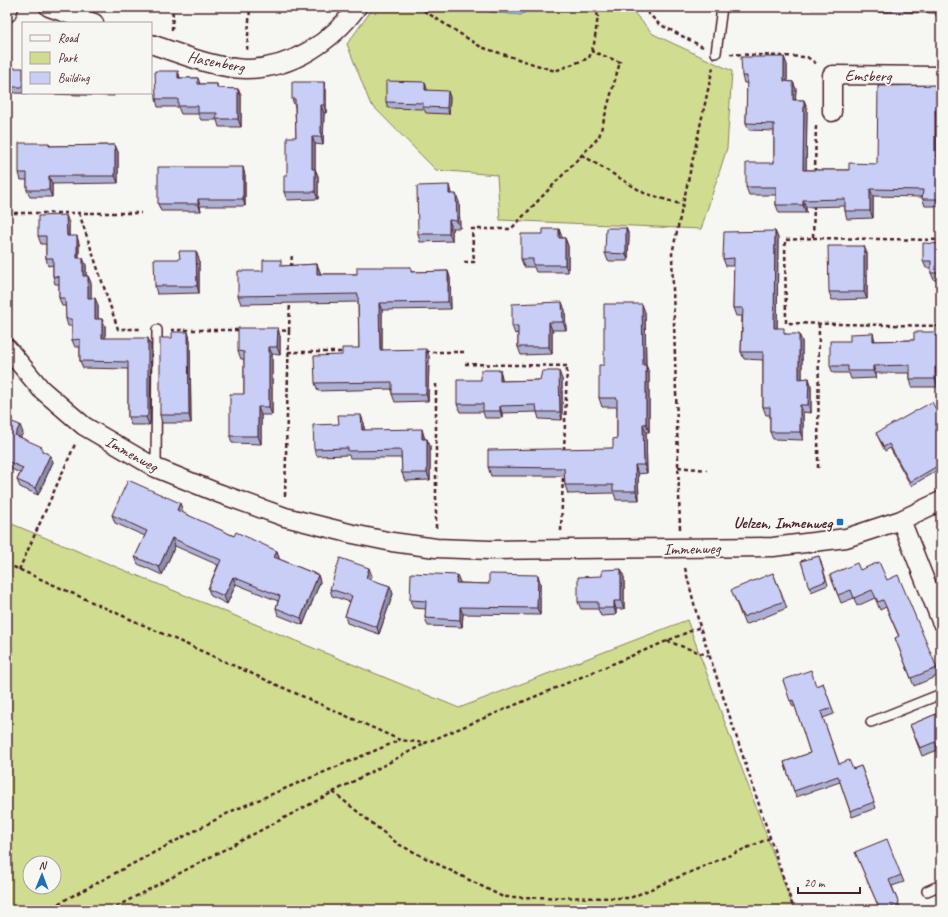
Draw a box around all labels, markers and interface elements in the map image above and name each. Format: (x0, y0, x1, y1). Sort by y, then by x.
legend (22, 22, 152, 94)
text: Road (58, 30, 80, 46)
street label: Hasenberg (186, 47, 247, 78)
text: Park (58, 50, 79, 66)
street label: Emsberg (845, 66, 893, 86)
text: Building (58, 70, 90, 86)
street label: Immenweg (102, 431, 162, 477)
place label: Uelzen, Immenweg (734, 513, 834, 533)
marker: Uelzen, Immenweg (835, 517, 845, 527)
street label: Immenweg (663, 538, 722, 559)
north arrow (22, 855, 62, 895)
text: N (39, 858, 48, 872)
scale bar (798, 869, 860, 895)
text: 20 m (804, 875, 826, 891)

